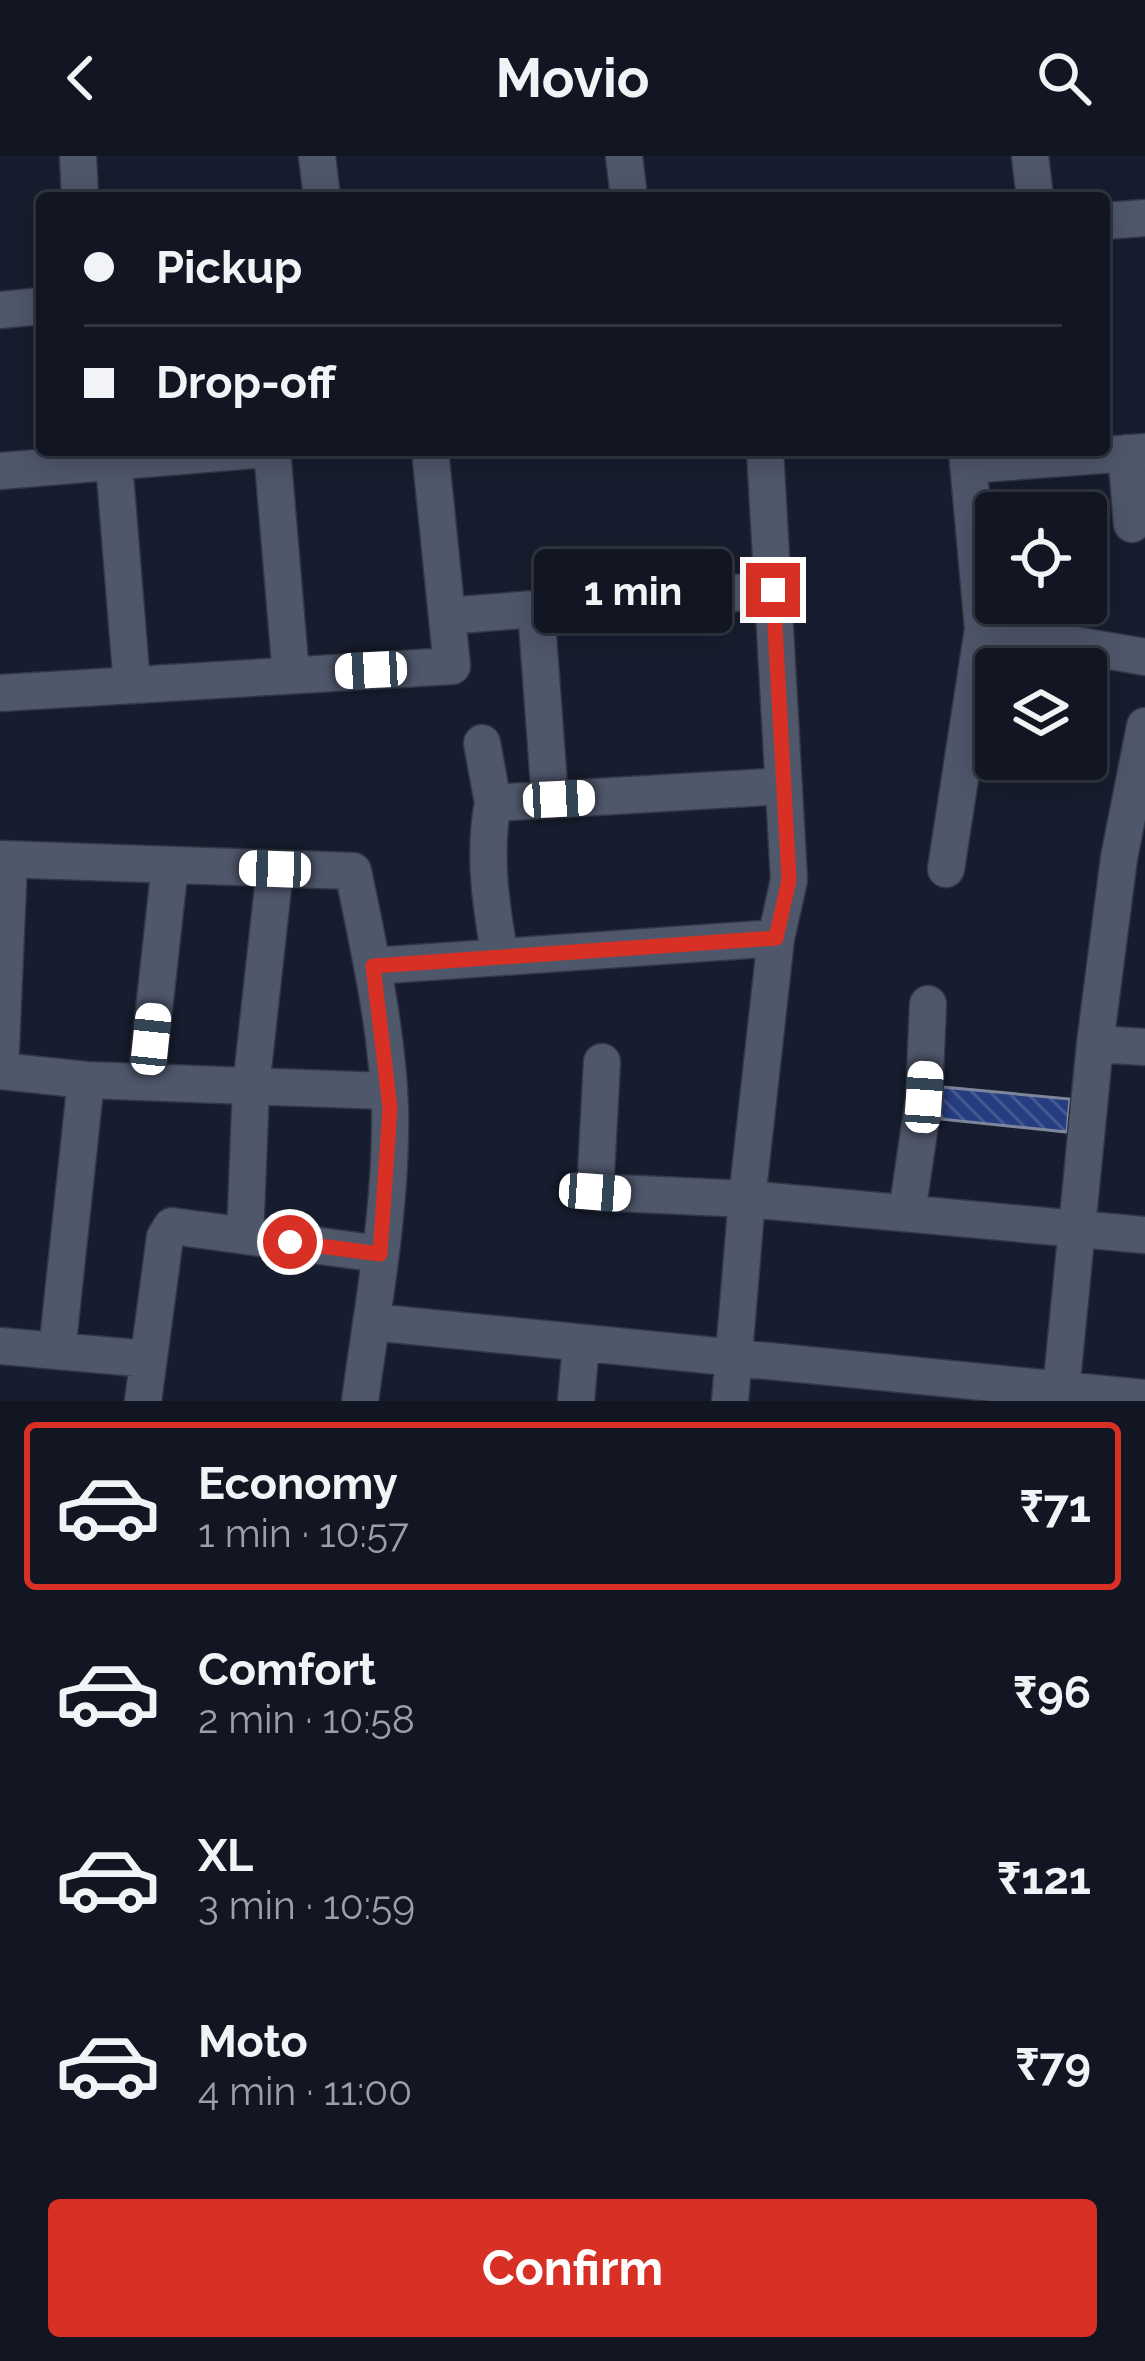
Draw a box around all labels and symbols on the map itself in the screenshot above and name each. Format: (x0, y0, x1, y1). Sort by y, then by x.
callout: 1 min (533, 548, 731, 632)
route end (746, 563, 800, 617)
car (334, 650, 408, 690)
car (522, 779, 596, 819)
car (238, 850, 312, 888)
car (129, 1001, 173, 1077)
car (904, 1060, 944, 1134)
car (558, 1172, 632, 1212)
route start (263, 1215, 317, 1269)

